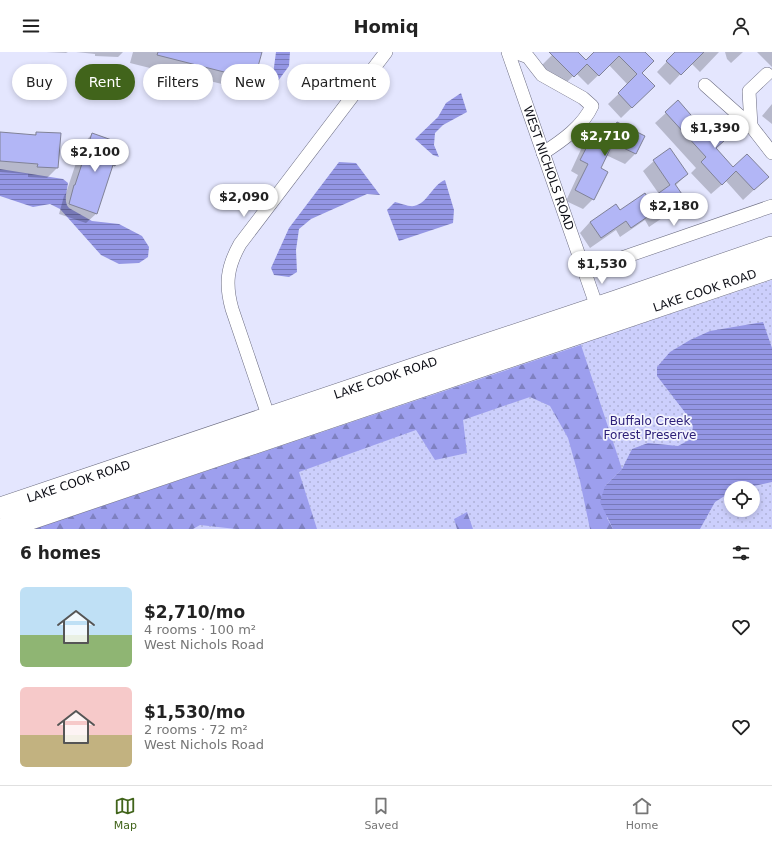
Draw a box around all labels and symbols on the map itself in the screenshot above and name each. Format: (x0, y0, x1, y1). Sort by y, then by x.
street label: WEST NICHOLS ROAD (520, 104, 577, 232)
pin: $1,390 (682, 115, 748, 149)
pin: $2,710 (572, 123, 638, 157)
pin: $2,100 (62, 139, 128, 173)
pin: $2,090 (211, 184, 277, 218)
pin: $2,180 (641, 193, 707, 227)
pin: $1,530 (569, 251, 635, 285)
street label: LAKE COOK ROAD (651, 267, 758, 315)
street label: LAKE COOK ROAD (332, 354, 439, 402)
park label: Buffalo Creek Forest Preserve (604, 414, 696, 442)
street label: LAKE COOK ROAD (25, 458, 132, 505)

